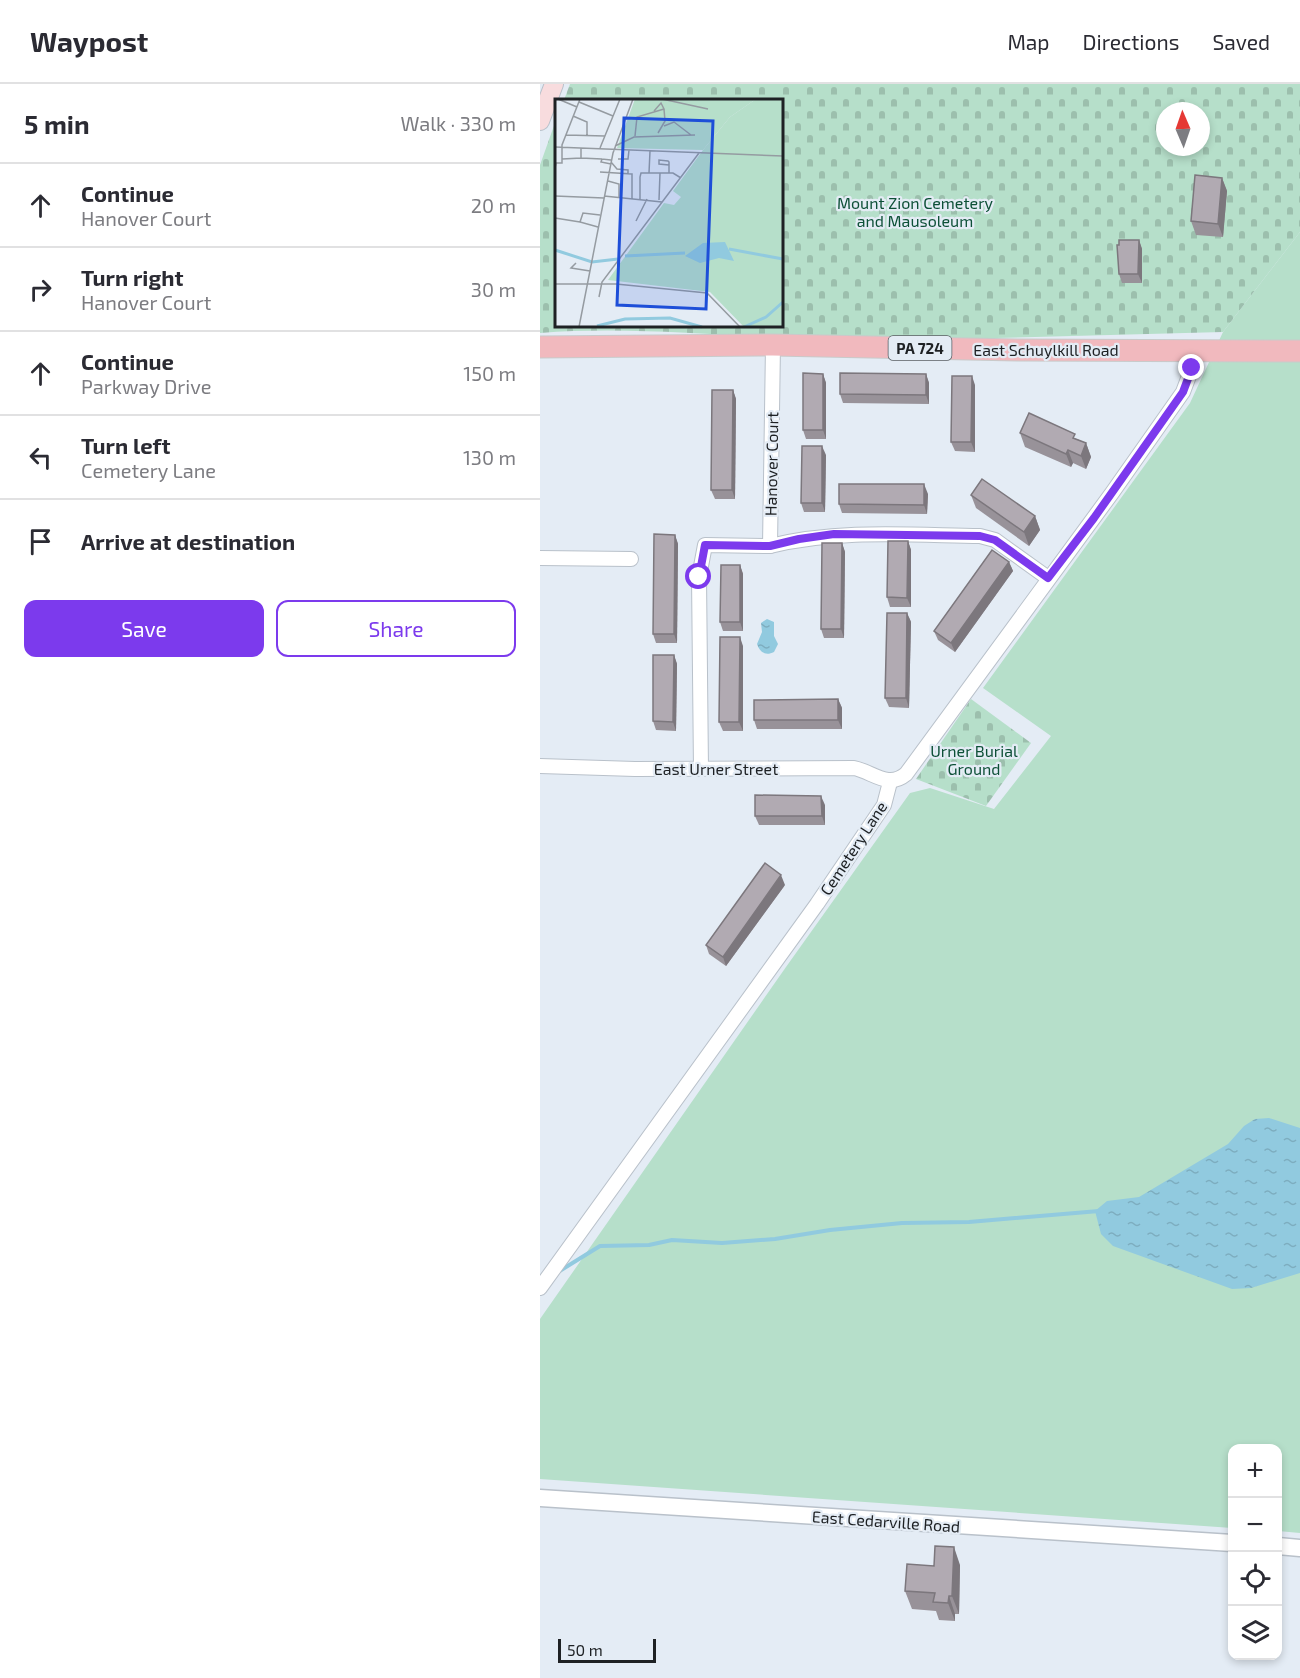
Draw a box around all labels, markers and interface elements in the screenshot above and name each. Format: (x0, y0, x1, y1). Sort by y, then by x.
text: Waypost (30, 24, 148, 58)
text: Map (1007, 29, 1050, 54)
text: Directions (1083, 29, 1179, 54)
text: Saved (1212, 29, 1270, 54)
inset map (555, 99, 783, 327)
north arrow (1156, 102, 1210, 156)
text: 5 min (24, 108, 90, 139)
text: Walk · 330 m (400, 111, 516, 135)
text: Continue (81, 180, 174, 206)
icon: ahead (24, 189, 57, 222)
text: 20 m (471, 193, 516, 217)
park label: Mount Zion Cemetery and Mausoleum (837, 193, 994, 230)
text: Hanover Court (81, 206, 211, 230)
text: Turn right (81, 264, 183, 290)
icon: right (24, 273, 57, 306)
text: 30 m (471, 277, 516, 301)
text: Hanover Court (81, 290, 211, 314)
road number: PA 724 (888, 336, 952, 360)
street label: East Schuylkill Road (973, 340, 1119, 359)
text: Continue (81, 348, 174, 374)
route end (1178, 354, 1204, 380)
icon: ahead (24, 357, 57, 390)
text: 150 m (463, 361, 516, 385)
text: Parkway Drive (81, 374, 211, 398)
street label: Hanover Court (761, 412, 781, 516)
text: Turn left (81, 432, 170, 458)
icon: left (24, 441, 57, 474)
text: 130 m (463, 445, 516, 469)
text: Cemetery Lane (81, 458, 216, 482)
icon: arrive (24, 525, 57, 558)
text: Arrive at destination (81, 528, 295, 554)
route start (685, 563, 711, 589)
button: Save (24, 600, 264, 657)
button: Share (276, 600, 516, 657)
park label: Urner Burial Ground (930, 741, 1018, 778)
street label: East Urner Street (654, 759, 778, 778)
street label: Cemetery Lane (816, 798, 890, 898)
map controls (1228, 1444, 1282, 1660)
button: + (1228, 1444, 1282, 1498)
button: − (1228, 1498, 1282, 1552)
street label: East Cedarville Road (811, 1506, 961, 1536)
button: locate (1228, 1552, 1282, 1606)
button: layers (1228, 1606, 1282, 1660)
scale bar (558, 1636, 656, 1664)
text: 50 m (567, 1640, 603, 1659)

